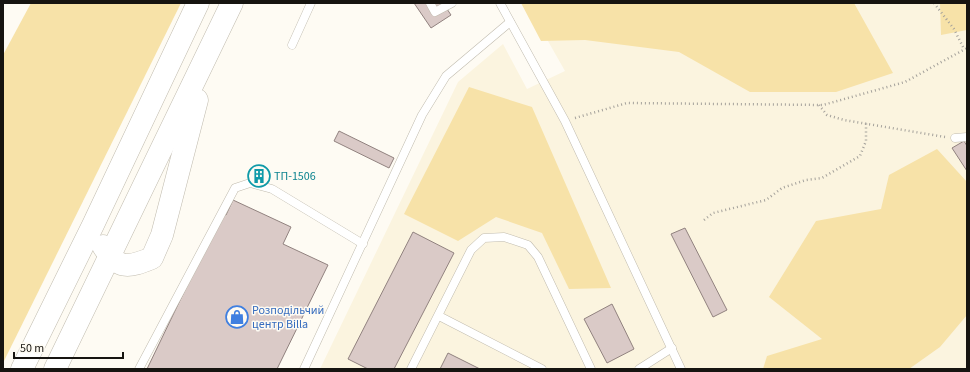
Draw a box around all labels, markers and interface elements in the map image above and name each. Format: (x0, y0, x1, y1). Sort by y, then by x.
building icon: ТП-1506 (246, 163, 272, 189)
place label: ТП-1506 (274, 168, 316, 185)
place label: Розподільчий центр Billa (252, 302, 324, 333)
shop icon: Розподільчий центр Billa (224, 304, 250, 330)
scale bar (14, 334, 123, 360)
text: 50 m (20, 340, 44, 357)

